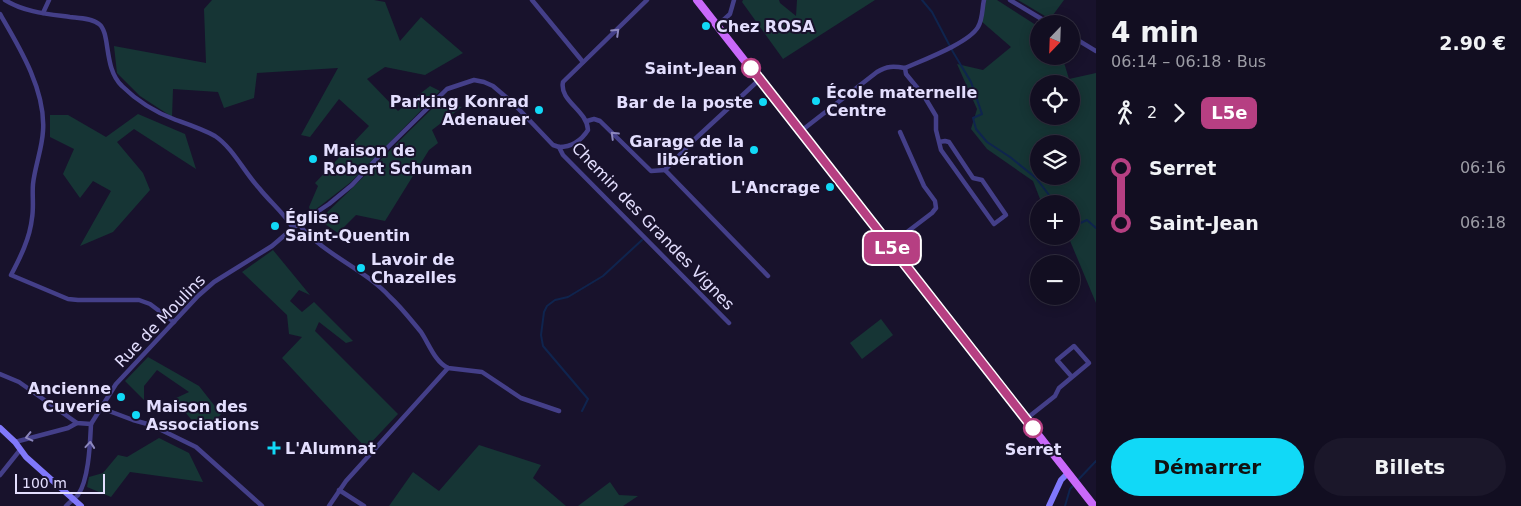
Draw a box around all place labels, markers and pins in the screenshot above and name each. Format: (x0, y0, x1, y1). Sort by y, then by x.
place label: Chez ROSA (716, 17, 815, 36)
marker: Chez ROSA (700, 20, 712, 32)
marker: Saint-Jean (741, 58, 761, 78)
place label: Saint-Jean (645, 59, 737, 78)
place label: École maternelle Centre (826, 83, 977, 120)
place label: Parking Konrad Adenauer (390, 92, 529, 129)
place label: Bar de la poste (616, 93, 753, 112)
marker: École maternelle Centre (810, 95, 822, 107)
marker: Bar de la poste (757, 96, 769, 108)
marker: Parking Konrad Adenauer (533, 104, 545, 116)
place label: Garage de la libération (629, 132, 744, 169)
place label: Maison de Robert Schuman (323, 141, 472, 178)
marker: Garage de la libération (748, 144, 760, 156)
marker: Maison de Robert Schuman (307, 153, 319, 165)
place label: L'Ancrage (731, 178, 820, 197)
marker: L'Ancrage (824, 181, 836, 193)
place label: Église Saint-Quentin (285, 208, 410, 245)
marker: Église Saint-Quentin (269, 220, 281, 232)
place label: Lavoir de Chazelles (371, 250, 456, 287)
marker: Lavoir de Chazelles (355, 262, 367, 274)
place label: Ancienne Cuverie (28, 379, 111, 416)
marker: Ancienne Cuverie (115, 391, 127, 403)
place label: Maison des Associations (146, 397, 259, 434)
marker: Maison des Associations (130, 409, 142, 421)
marker: Serret (1023, 418, 1043, 438)
place label: L'Alumnat (285, 439, 376, 458)
place label: Serret (1005, 440, 1062, 459)
marker: L'Alumnat (267, 441, 281, 455)

